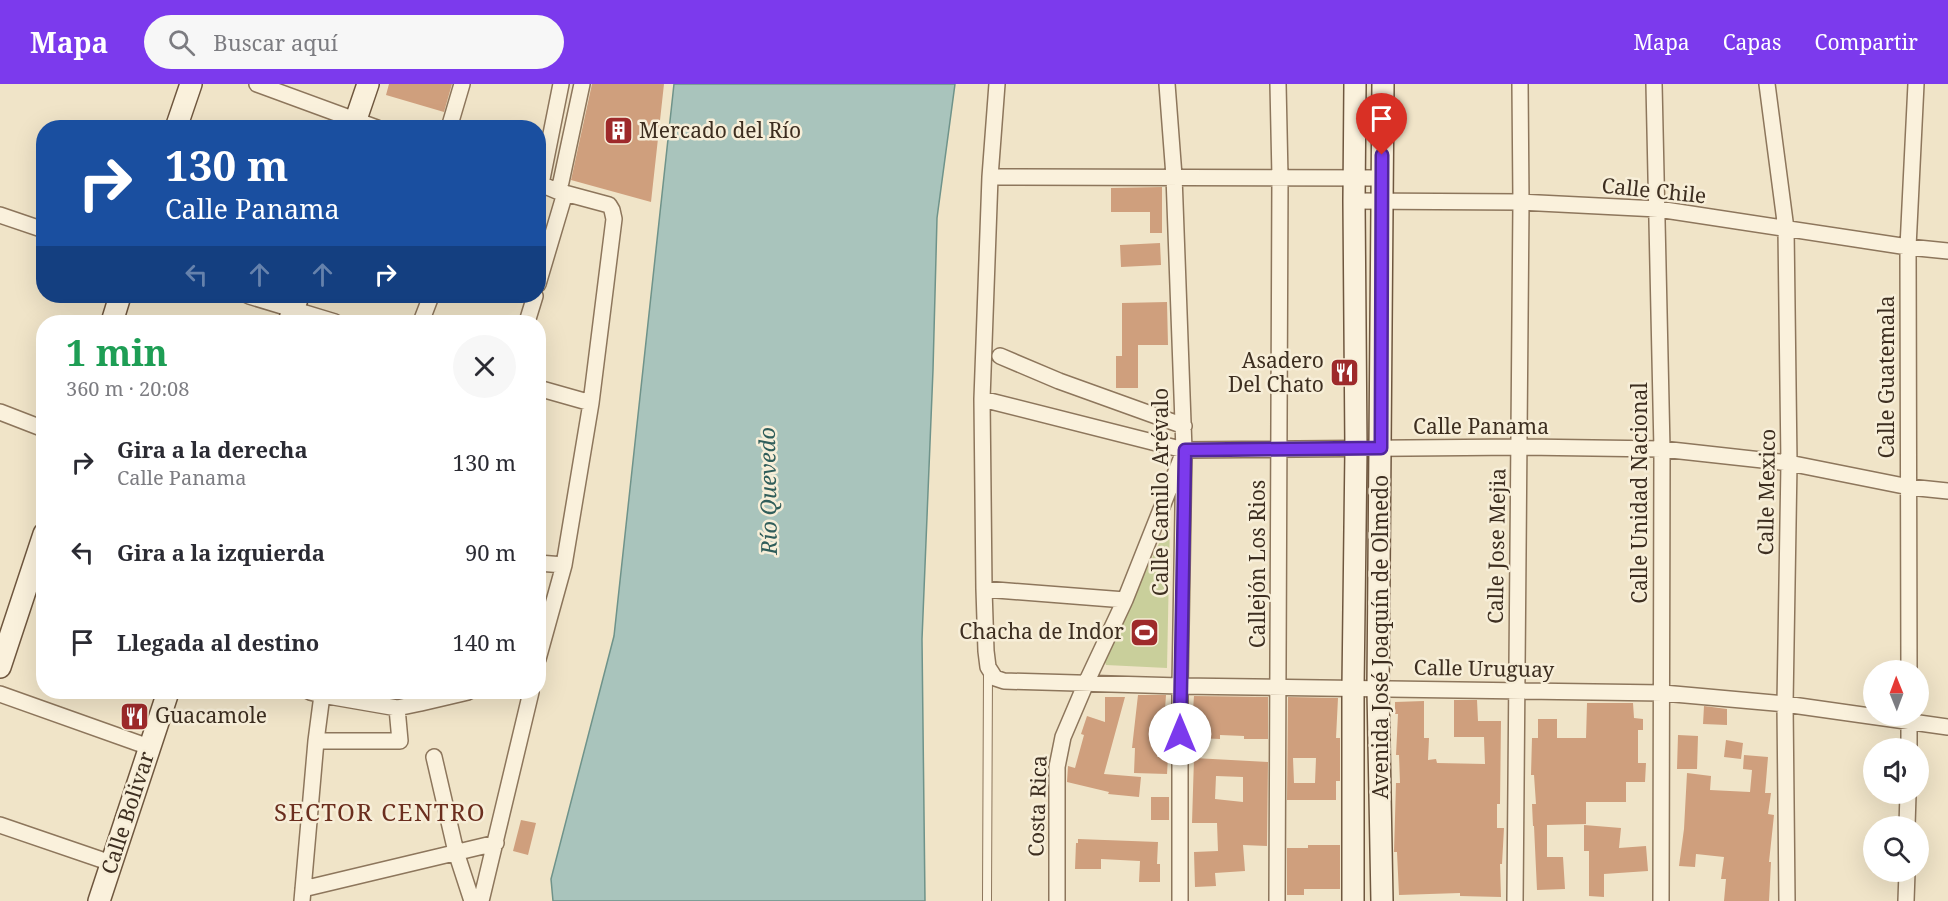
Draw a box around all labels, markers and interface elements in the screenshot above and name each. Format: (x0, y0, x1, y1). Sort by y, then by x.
search box (144, 15, 564, 69)
text: Mapa (30, 23, 108, 61)
icon: search (165, 26, 198, 59)
text: Buscar aquí (213, 27, 338, 57)
text: Mapa (1633, 28, 1690, 56)
text: Capas (1723, 28, 1782, 56)
text: Compartir (1815, 28, 1918, 56)
pin (1356, 93, 1407, 155)
icon: arrive (1365, 102, 1398, 135)
building icon: Mercado del Río (602, 115, 634, 147)
place label: Mercado del Río (639, 116, 801, 144)
text: 130 m (165, 136, 289, 193)
icon: right (66, 144, 144, 222)
street label: Calle Chile (1600, 171, 1708, 209)
text: Calle Panama (165, 190, 340, 227)
icon: left (180, 258, 213, 291)
icon: ahead (243, 258, 276, 291)
icon: ahead (306, 258, 339, 291)
icon: right (369, 258, 402, 291)
street label: Calle Guatemala (1872, 295, 1900, 459)
text: 1 min (66, 328, 168, 377)
button: close (453, 335, 516, 398)
place label: Asadero Del Chato (1228, 346, 1324, 398)
restaurant icon: Asadero Del Chato (1329, 357, 1361, 389)
text: 360 m · 20:08 (66, 375, 189, 402)
street label: Calle Unidad Nacional (1625, 382, 1653, 604)
street label: Calle Camilo Arévalo (1146, 388, 1174, 596)
street label: Calle Panama (1413, 412, 1549, 440)
water label: Río Quevedo (751, 427, 783, 556)
street label: Calle Mexico (1751, 428, 1781, 556)
text: Gira a la derecha (117, 434, 308, 464)
icon: right (66, 446, 99, 479)
text: 130 m (453, 447, 516, 477)
text: Calle Panama (117, 464, 247, 491)
street label: Calle Jose Mejia (1481, 468, 1511, 624)
street label: Avenida José Joaquín de Olmedo (1366, 475, 1394, 799)
street label: Callejón Los Rios (1243, 480, 1271, 648)
icon: left (66, 536, 99, 569)
text: Gira a la izquierda (117, 537, 325, 567)
text: 90 m (465, 537, 516, 567)
sports icon: Chacha de Indor (1129, 616, 1161, 648)
place label: Chacha de Indor (959, 617, 1124, 645)
icon: arrive (66, 626, 99, 659)
text: Llegada al destino (117, 627, 319, 657)
text: 140 m (453, 627, 516, 657)
street label: Calle Uruguay (1413, 653, 1555, 683)
north arrow (1863, 660, 1929, 726)
map controls (1863, 660, 1929, 882)
restaurant icon: Guacamole (118, 700, 150, 732)
place label: Guacamole (155, 701, 267, 729)
position arrow (1148, 702, 1212, 766)
button: sound (1863, 738, 1929, 804)
street label: Calle Bolivar (94, 748, 160, 878)
street label: Costa Rica (1021, 755, 1053, 857)
district label: SECTOR CENTRO (274, 795, 486, 828)
button: search (1863, 816, 1929, 882)

